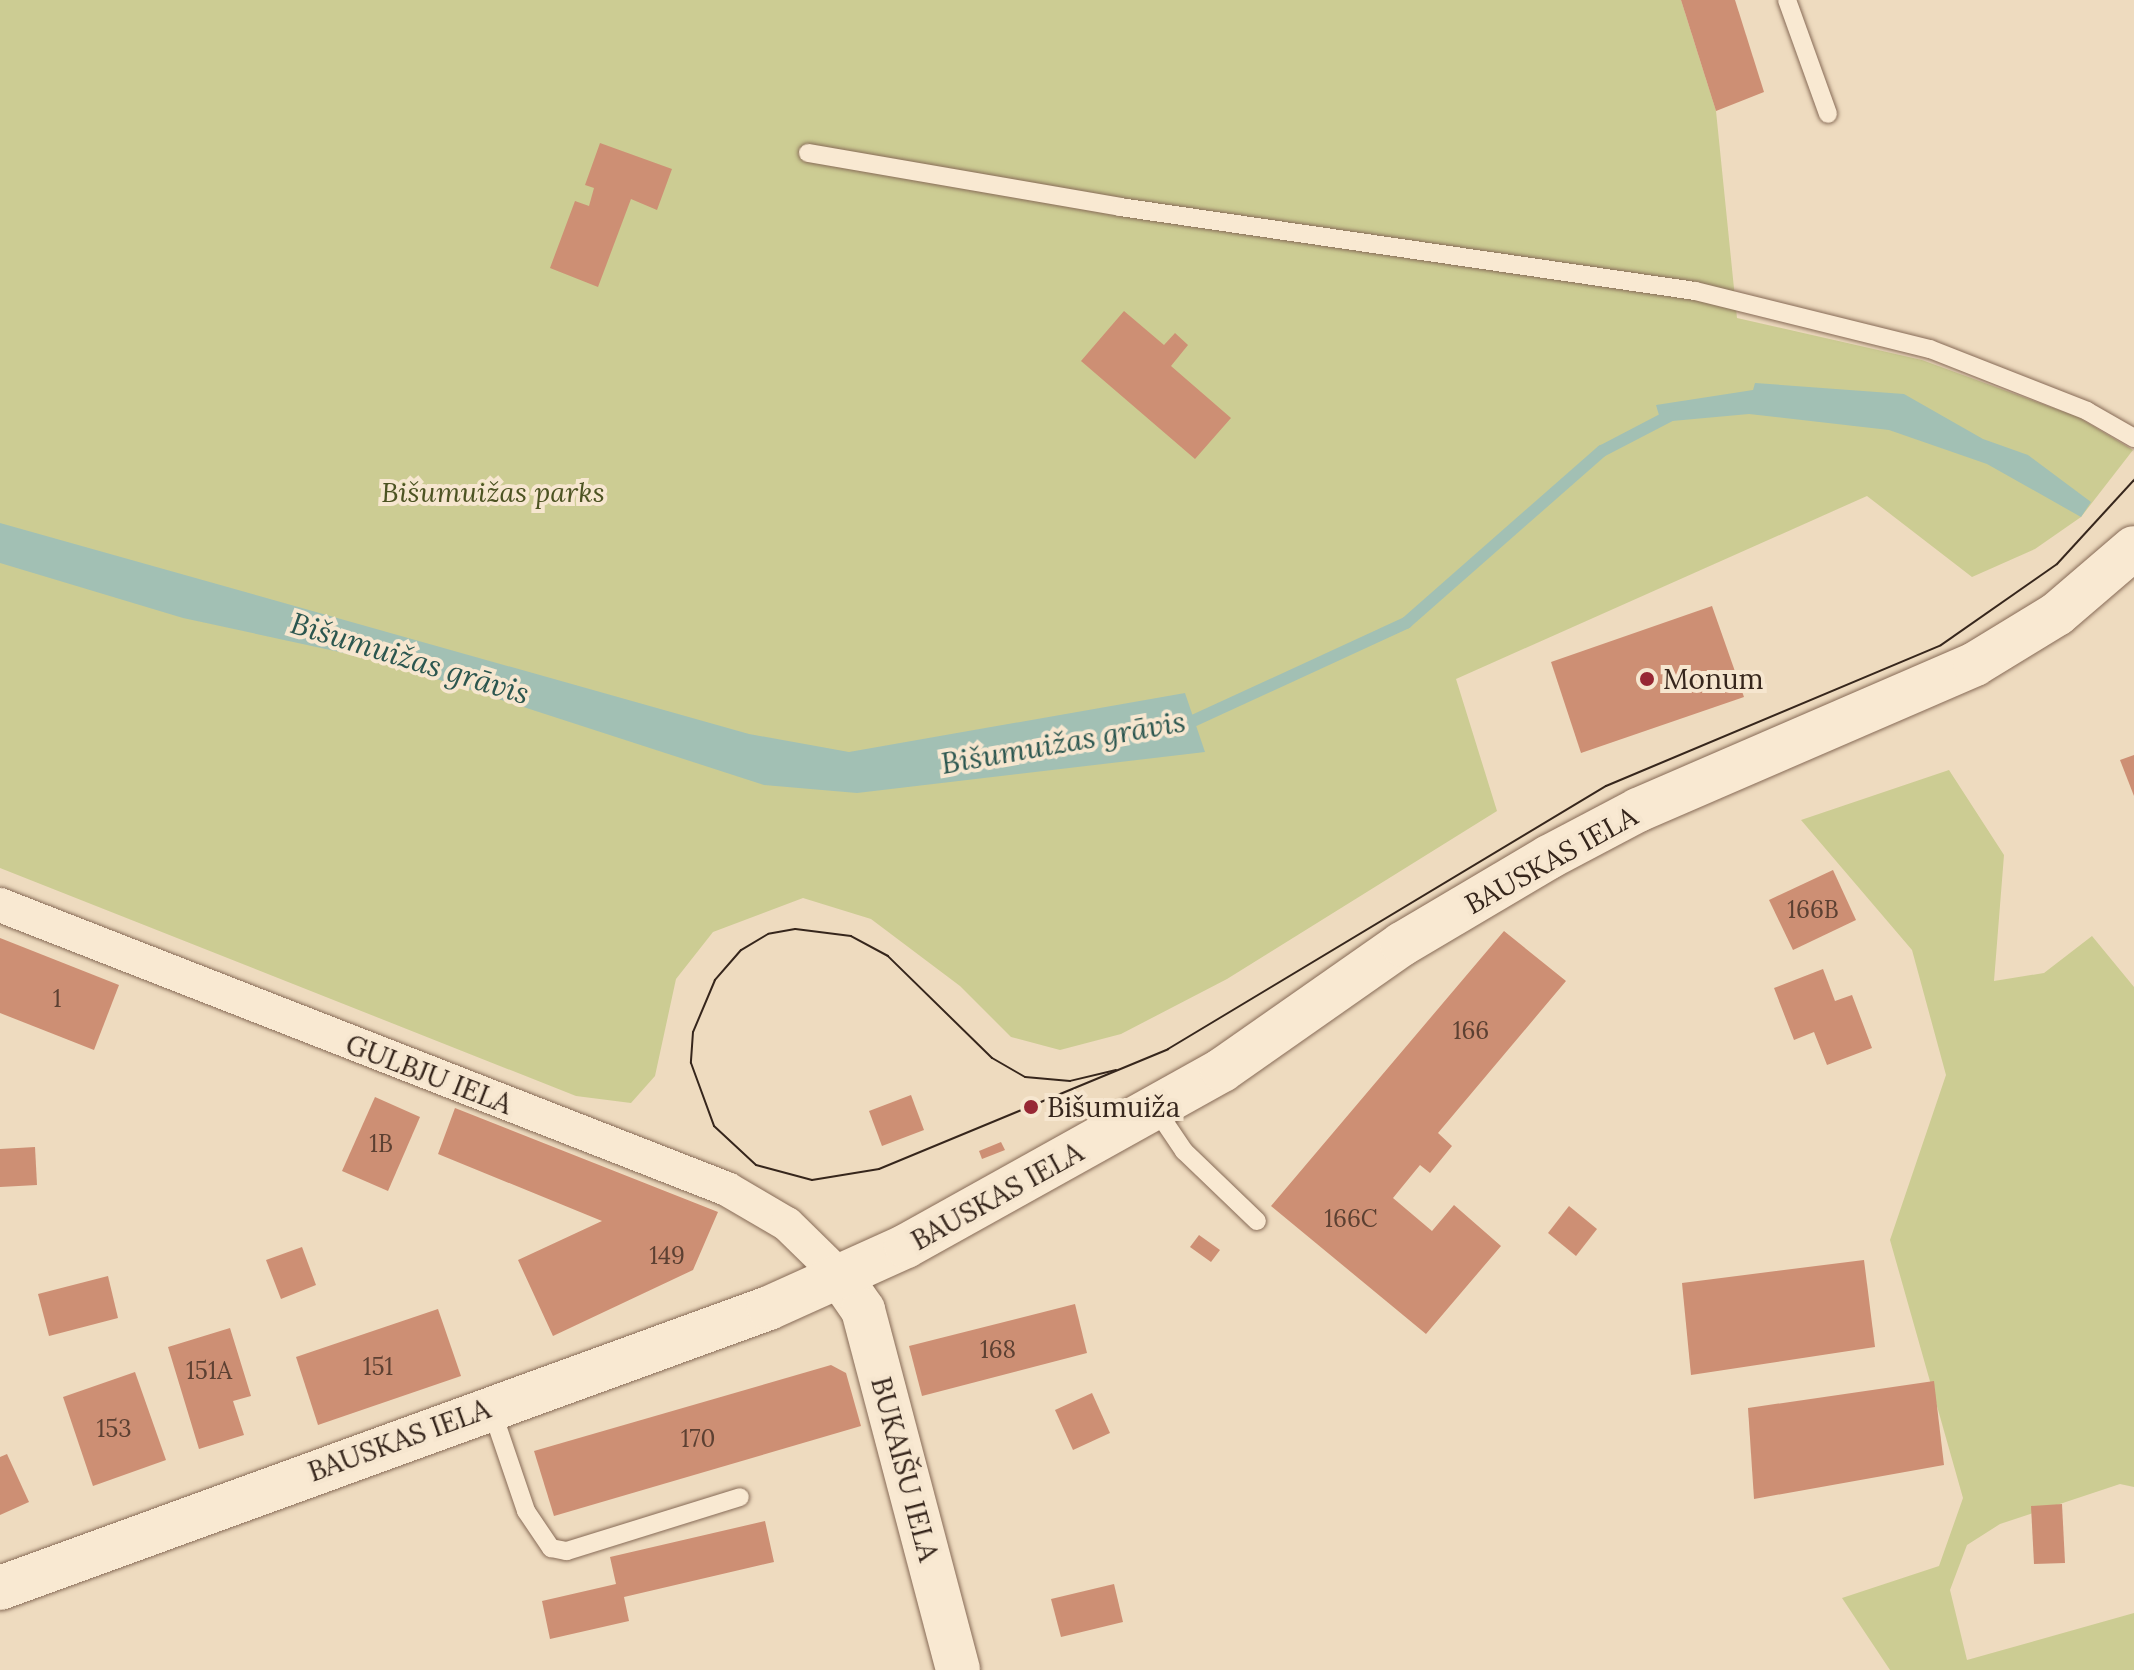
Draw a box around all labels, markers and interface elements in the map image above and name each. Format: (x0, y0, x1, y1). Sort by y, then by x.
park label: Bišumuižas parks (381, 475, 605, 509)
water label: Bišumuižas grāvis (286, 605, 534, 711)
place label: Monum (1663, 662, 1764, 696)
marker: Monum (1638, 670, 1656, 688)
water label: Bišumuižas grāvis (938, 703, 1188, 781)
street label: BAUSKAS IELA (1459, 799, 1643, 921)
house number: 166B (1787, 896, 1839, 924)
house number: 1 (53, 985, 61, 1013)
house number: 166 (1453, 1017, 1489, 1045)
street label: GULBJU IELA (341, 1027, 517, 1121)
place label: Bišumuiža (1047, 1090, 1180, 1124)
marker: Bišumuiža (1022, 1098, 1040, 1116)
house number: 1B (369, 1130, 393, 1158)
street label: BAUSKAS IELA (905, 1135, 1089, 1257)
house number: 166C (1324, 1205, 1378, 1233)
house number: 149 (649, 1242, 685, 1270)
house number: 168 (980, 1336, 1016, 1364)
house number: 151 (363, 1353, 393, 1381)
house number: 151A (186, 1357, 232, 1385)
street label: BUKAIŠU IELA (864, 1373, 946, 1565)
street label: BAUSKAS IELA (303, 1391, 495, 1489)
house number: 153 (96, 1415, 132, 1443)
house number: 170 (681, 1425, 715, 1453)

